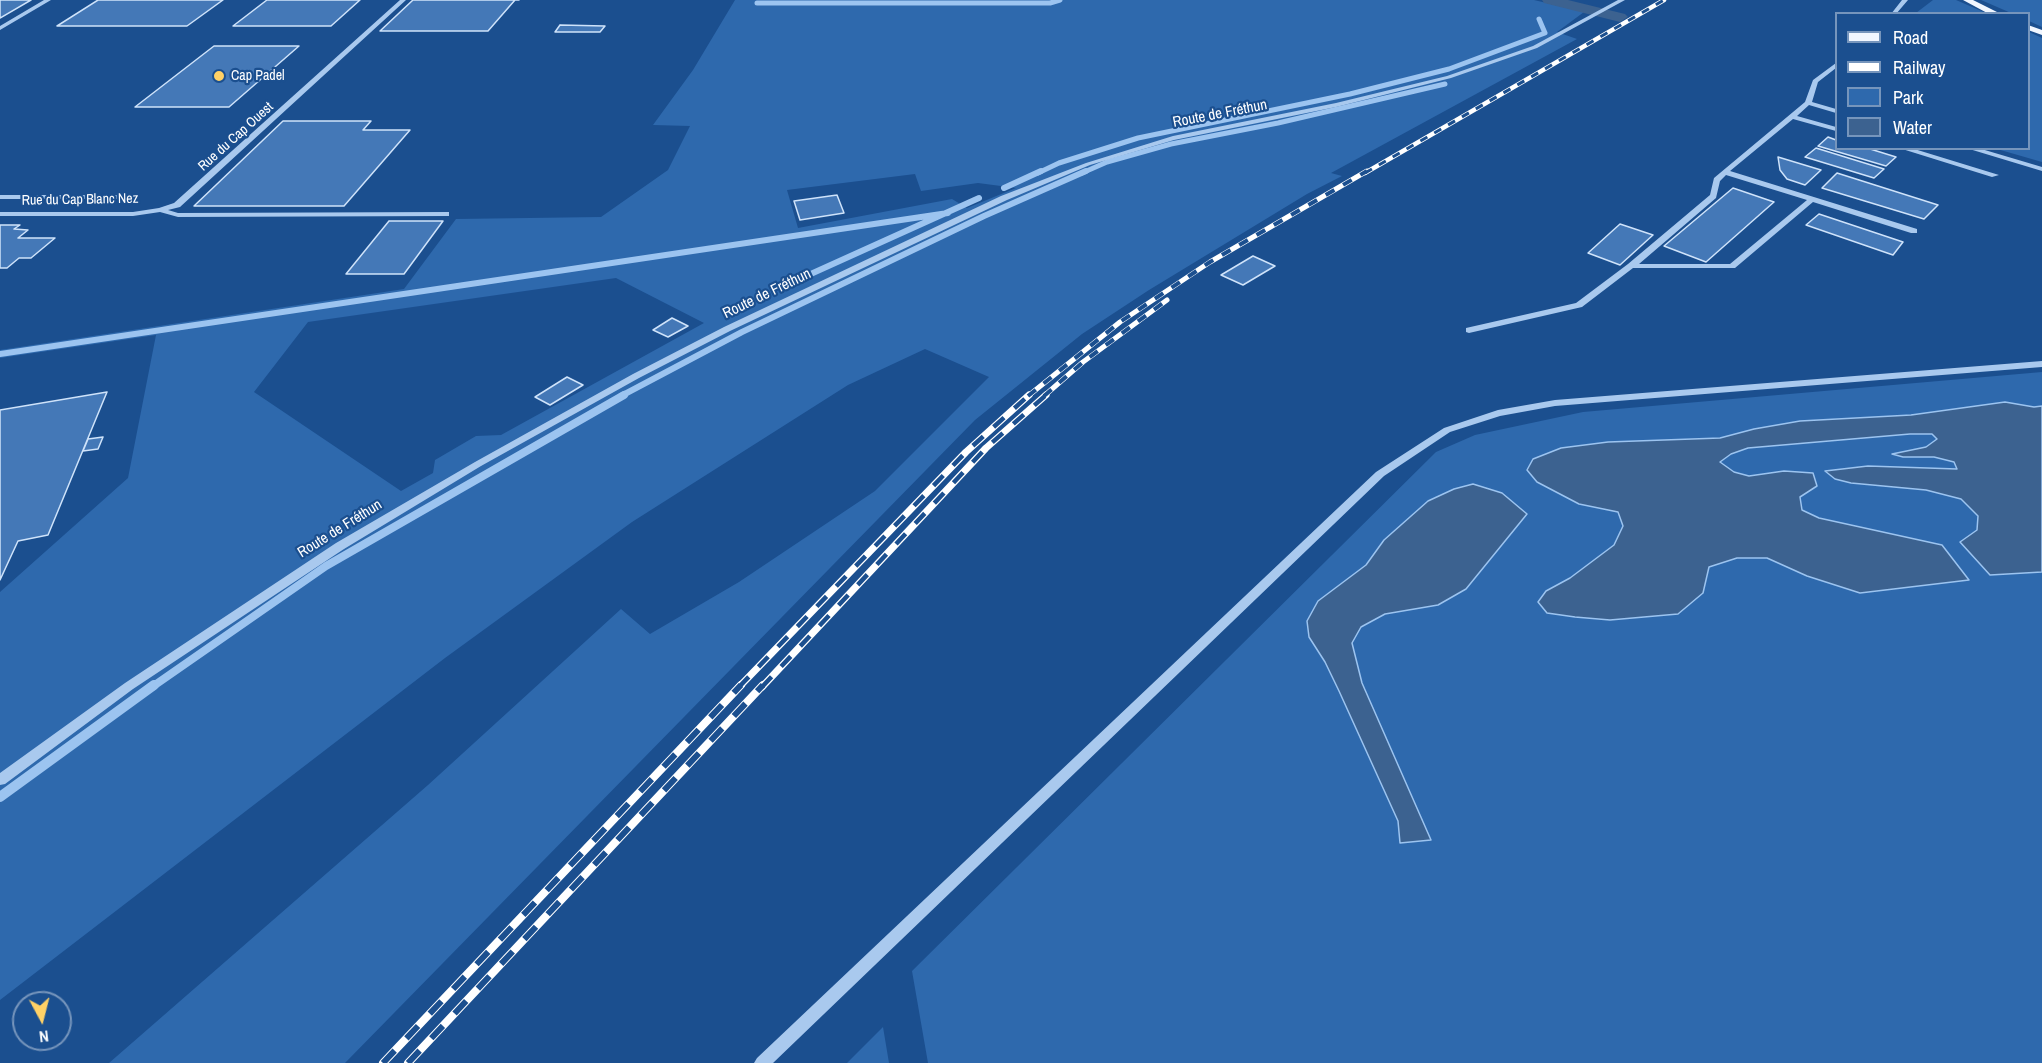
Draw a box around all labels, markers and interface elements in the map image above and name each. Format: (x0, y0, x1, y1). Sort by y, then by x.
legend (1835, 12, 2030, 150)
text: Road (1893, 25, 1928, 50)
text: Railway (1893, 55, 1946, 80)
place label: Cap Padel (231, 68, 285, 84)
marker: Cap Padel (212, 69, 226, 83)
text: Park (1893, 85, 1923, 110)
street label: Route de Fréthun (1171, 96, 1269, 132)
street label: Rue du Cap Ouest (195, 99, 277, 175)
text: Water (1893, 115, 1932, 140)
street label: Rue du Cap Blanc Nez (21, 191, 139, 209)
street label: Route de Fréthun (720, 265, 814, 323)
street label: Route de Fréthun (295, 496, 385, 562)
north arrow (12, 991, 72, 1051)
text: N (38, 1025, 50, 1048)

